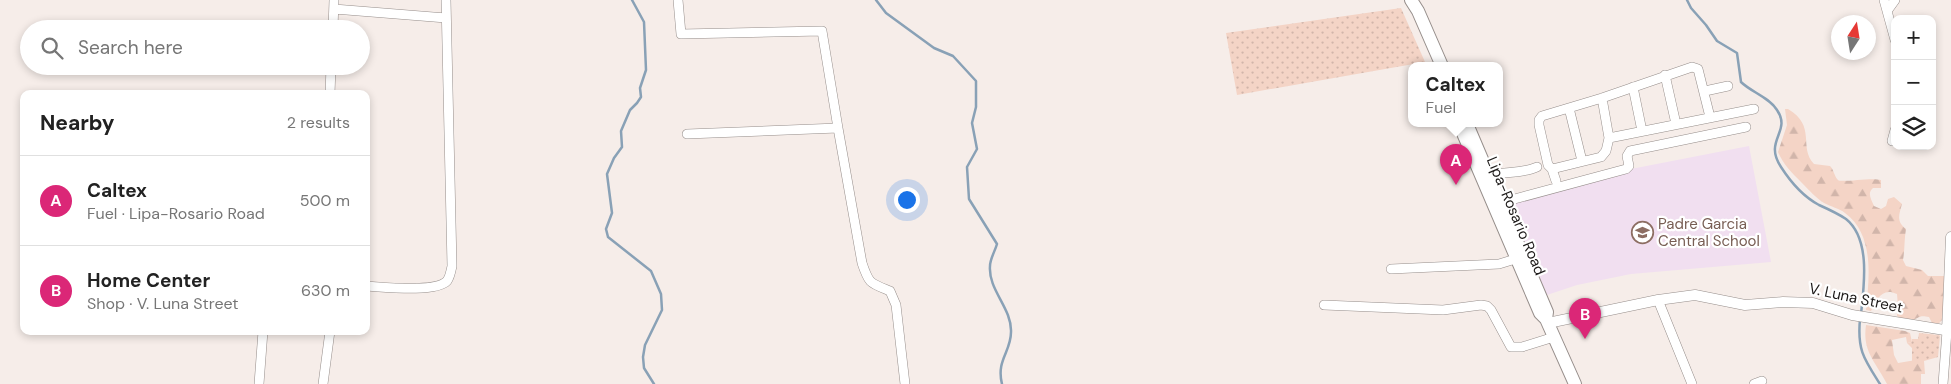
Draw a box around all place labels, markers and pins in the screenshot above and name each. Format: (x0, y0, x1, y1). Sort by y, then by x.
pin: A (1440, 144, 1472, 185)
place label: Padre Garcia Central School (1658, 214, 1760, 251)
school or university icon: Padre Garcia Central School (1630, 221, 1654, 245)
pin: B (1569, 298, 1601, 339)

